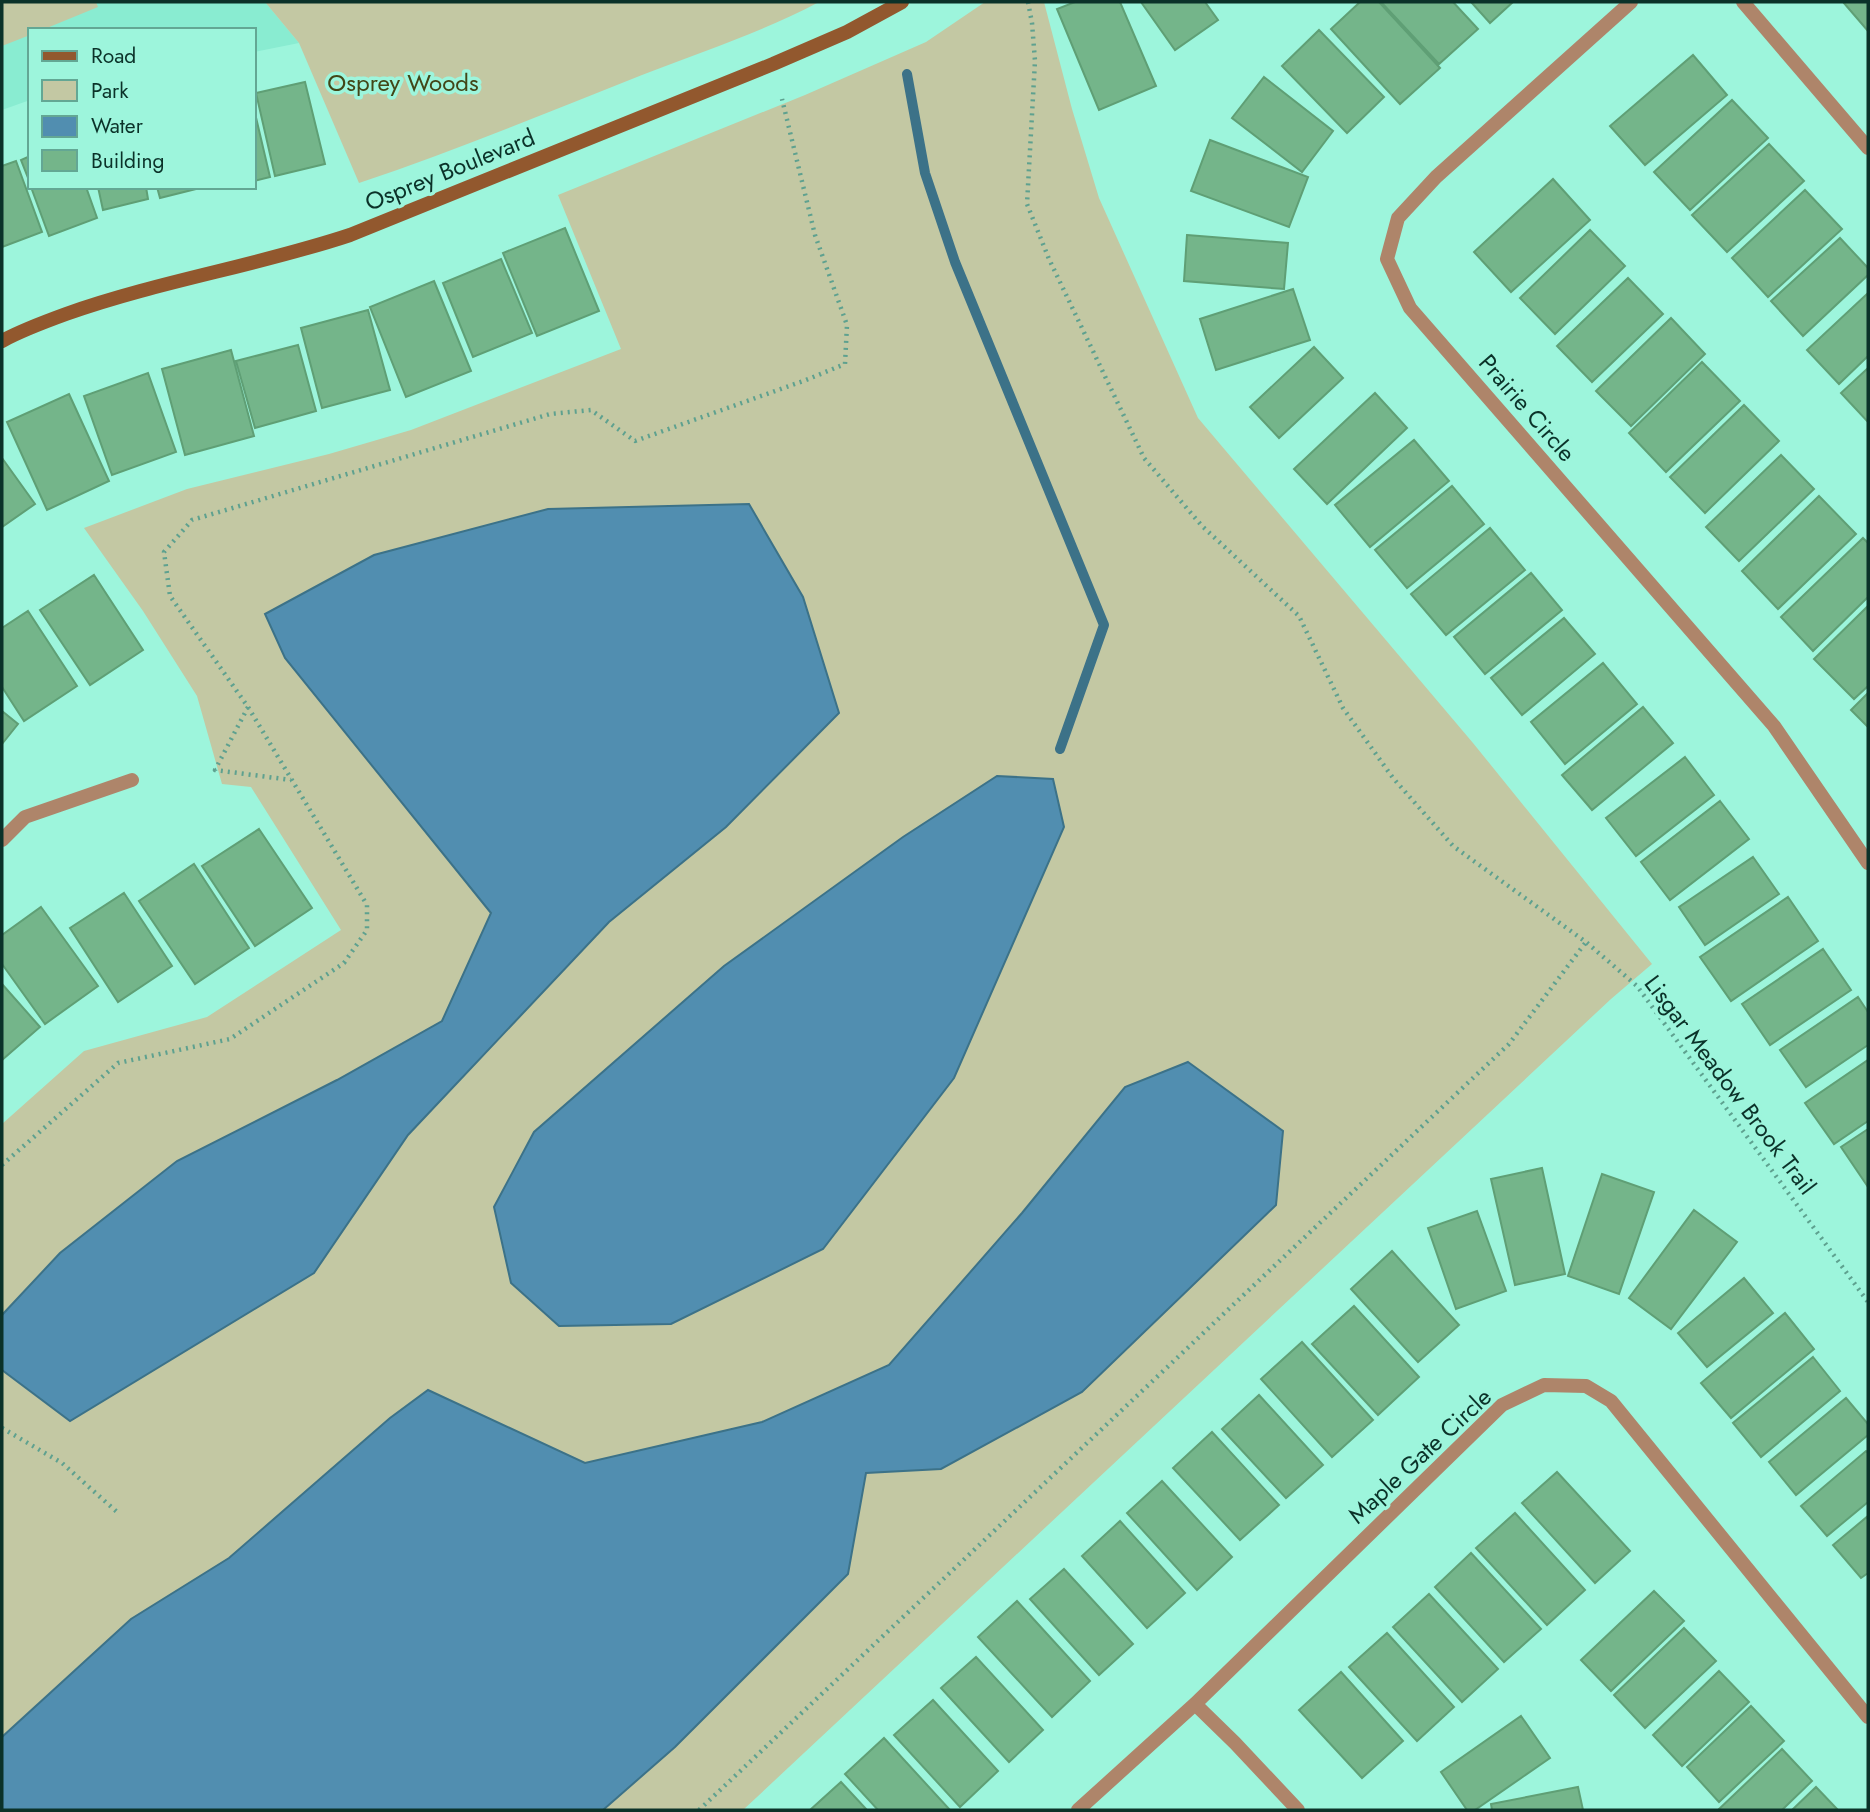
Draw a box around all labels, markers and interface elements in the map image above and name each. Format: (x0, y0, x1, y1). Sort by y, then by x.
legend (28, 28, 256, 189)
text: Road (91, 41, 136, 71)
park label: Osprey Woods (327, 65, 479, 100)
text: Park (91, 76, 129, 106)
text: Water (91, 111, 144, 141)
street label: Osprey Boulevard (360, 119, 540, 220)
text: Building (91, 146, 164, 176)
street label: Prairie Circle (1471, 346, 1584, 469)
street label: Lisgar Meadow Brook Trail (1636, 968, 1825, 1202)
street label: Maple Gate Circle (1340, 1380, 1499, 1532)

